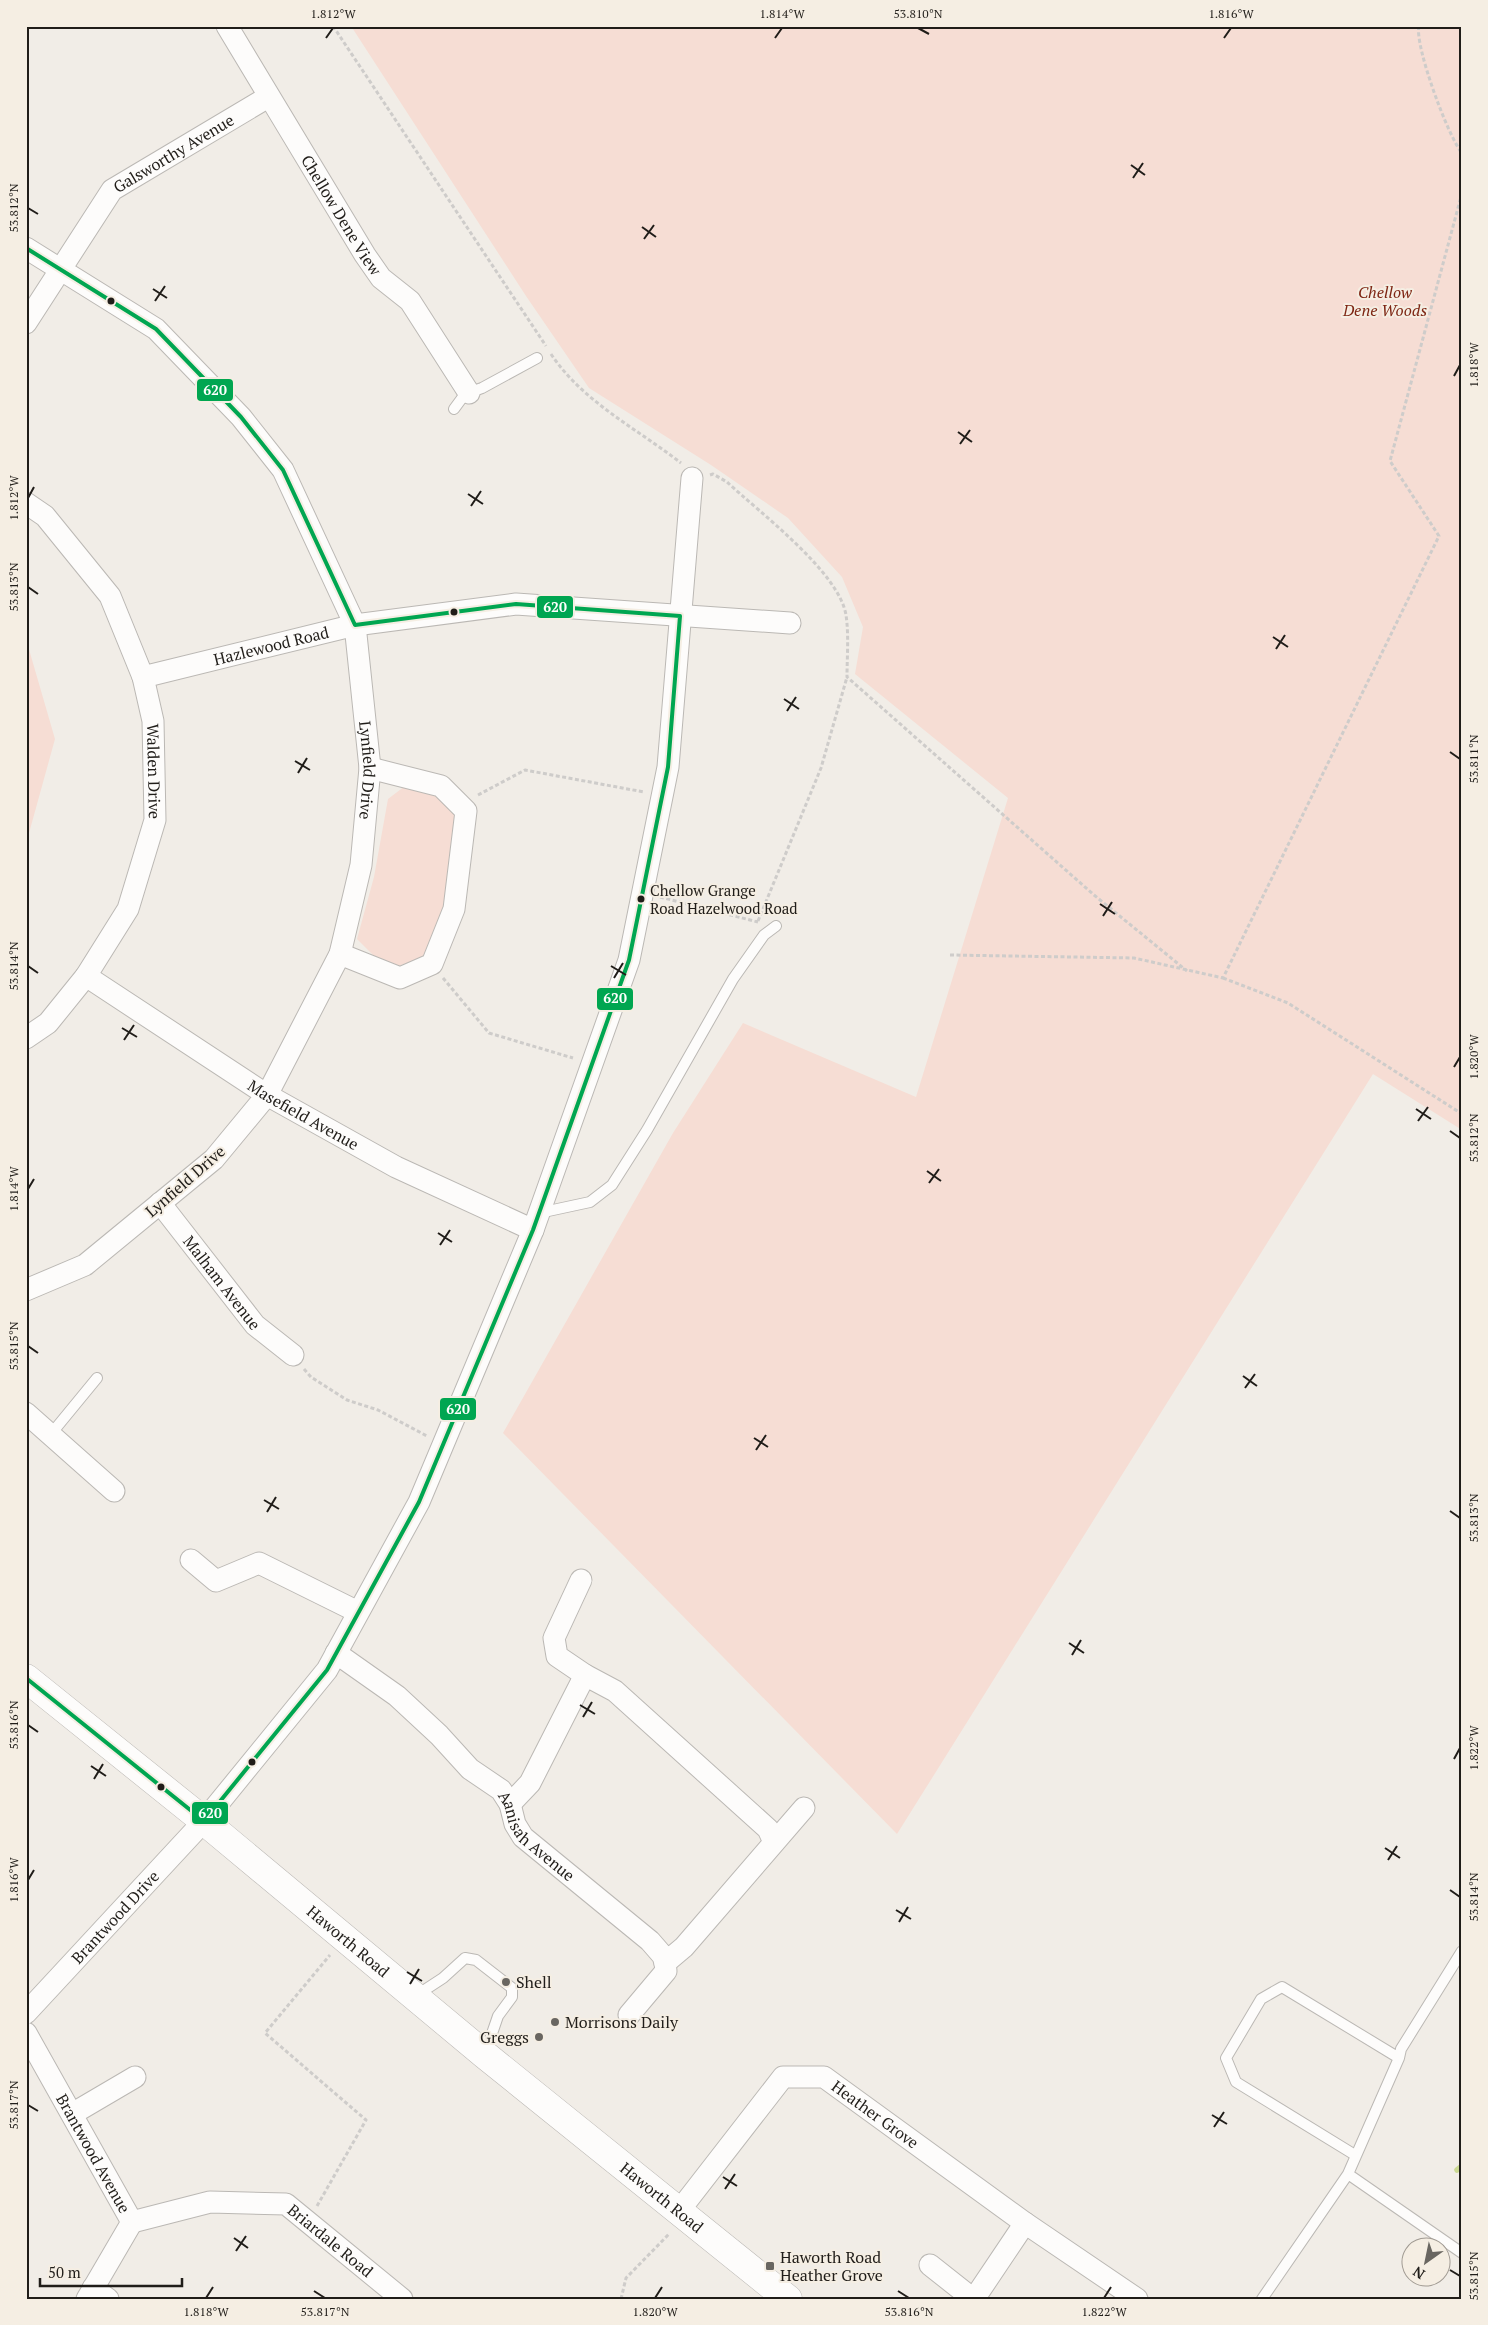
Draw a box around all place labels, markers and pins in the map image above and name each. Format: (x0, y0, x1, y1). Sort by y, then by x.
unlabelled marker (106, 296, 116, 306)
unlabelled marker (449, 607, 459, 617)
place label: Chellow Grange Road Hazelwood Road (650, 880, 798, 918)
marker: Chellow Grange Road Hazelwood Road (636, 894, 646, 904)
unlabelled marker (247, 1757, 257, 1767)
unlabelled marker (156, 1782, 166, 1792)
place label: Shell (516, 1971, 552, 1993)
marker: Shell (500, 1976, 512, 1988)
place label: Morrisons Daily (565, 2011, 679, 2033)
marker: Morrisons Daily (549, 2016, 561, 2028)
place label: Greggs (480, 2026, 529, 2048)
marker: Greggs (533, 2031, 545, 2043)
place label: Haworth Road Heather Grove (780, 2246, 883, 2286)
marker: Haworth Road Heather Grove (764, 2260, 776, 2272)

